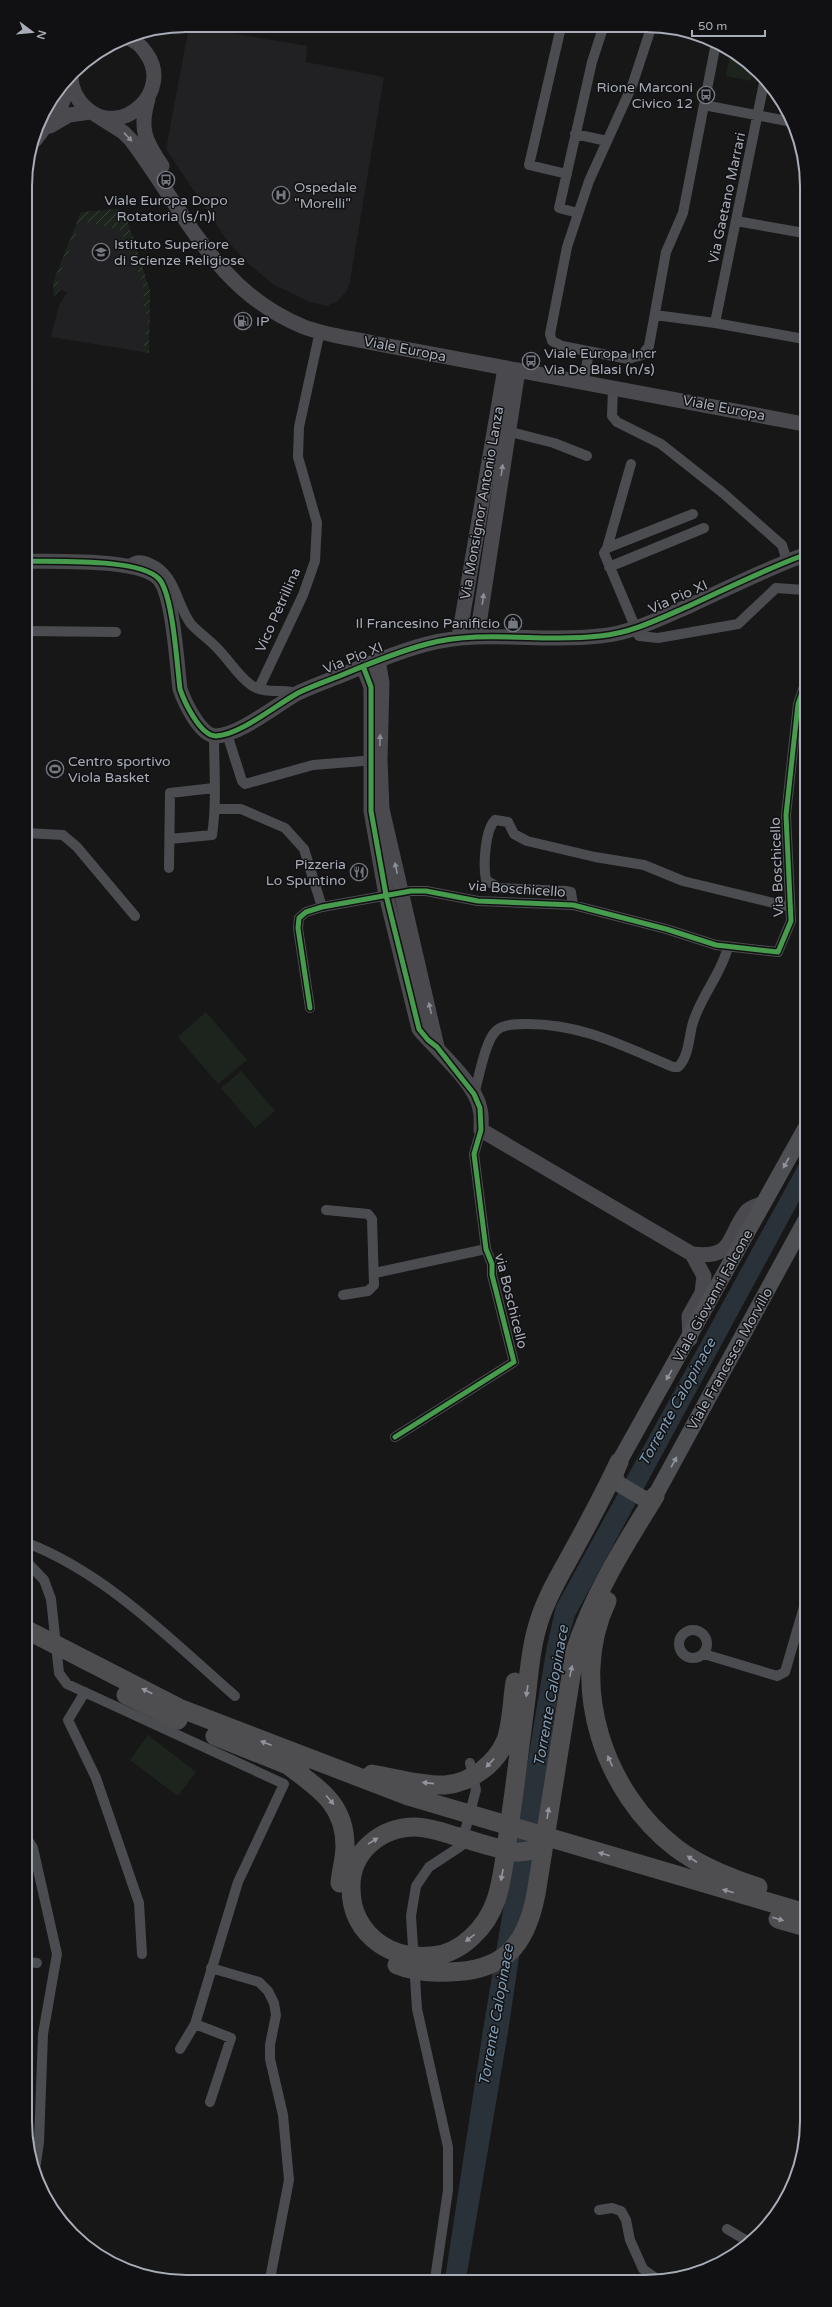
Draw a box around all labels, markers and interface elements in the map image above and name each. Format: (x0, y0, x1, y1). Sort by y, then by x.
north arrow (12, 12, 52, 52)
scale bar (692, 12, 765, 38)
text: 50 m (698, 19, 727, 33)
text: N (34, 29, 49, 41)
place label: Rione Marconi Civico 12 (596, 79, 693, 112)
bus stop icon: Rione Marconi Civico 12 (696, 85, 716, 105)
street label: Via Gaetano Marrari (705, 131, 749, 265)
one-way arrow (123, 132, 133, 142)
bus stop icon: Viale Europa Dopo Rotatoria (s/n)I (156, 170, 176, 190)
place label: Ospedale "Morelli" (294, 179, 357, 212)
hospital icon: Ospedale "Morelli" (271, 185, 291, 205)
place label: Viale Europa Dopo Rotatoria (s/n)I (104, 192, 228, 225)
place label: Istituto Superiore di Scienze Religiose (114, 236, 245, 269)
school or university icon: Istituto Superiore di Scienze Religiose (91, 242, 111, 262)
fuel station icon: IP (233, 311, 253, 331)
place label: IP (256, 313, 269, 330)
street label: Viale Europa (362, 333, 448, 365)
place label: Viale Europa Incr Via De Blasi (n/s) (544, 345, 657, 378)
bus stop icon: Viale Europa Incr Via De Blasi (n/s) (521, 351, 541, 371)
street label: Viale Europa (681, 392, 767, 424)
street label: Via Monsignor Antonio Lanza (457, 405, 507, 601)
one-way arrow (499, 464, 505, 476)
street label: Vico Petrillina (252, 565, 304, 655)
street label: Via Pio XI (646, 576, 710, 618)
one-way arrow (480, 593, 486, 605)
shop icon: Il Francesino Panificio (503, 613, 523, 633)
place label: Il Francesino Panificio (356, 615, 500, 632)
street label: Via Pio XI (321, 638, 385, 678)
one-way arrow (377, 734, 384, 746)
place label: Centro sportivo Viola Basket (68, 753, 171, 786)
sports icon: Centro sportivo Viola Basket (45, 759, 65, 779)
street label: Via Boschicello (767, 817, 787, 917)
place label: Pizzeria Lo Spuntino (266, 856, 346, 889)
restaurant icon: Pizzeria Lo Spuntino (349, 862, 369, 882)
one-way arrow (393, 862, 399, 874)
street label: via Boschicello (468, 877, 566, 901)
one-way arrow (426, 1002, 432, 1014)
one-way arrow (783, 1157, 790, 1169)
street label: Viale Giovanni Falcone (669, 1227, 757, 1365)
street label: via Boschicello (491, 1252, 531, 1350)
street label: Viale Francesca Morvillo (684, 1285, 776, 1433)
water label: Torrente Calopinace (634, 1334, 720, 1469)
one-way arrow (665, 1369, 672, 1381)
one-way arrow (671, 1456, 677, 1468)
water label: Torrente Calopinace (530, 1623, 573, 1768)
one-way arrow (568, 1664, 574, 1677)
one-way arrow (524, 1685, 530, 1697)
one-way arrow (141, 1688, 153, 1695)
one-way arrow (260, 1739, 272, 1745)
one-way arrow (606, 1755, 613, 1767)
one-way arrow (486, 1758, 495, 1767)
one-way arrow (422, 1780, 434, 1786)
one-way arrow (325, 1795, 334, 1805)
one-way arrow (545, 1807, 551, 1819)
one-way arrow (368, 1837, 378, 1845)
one-way arrow (597, 1851, 610, 1857)
one-way arrow (686, 1855, 698, 1862)
one-way arrow (499, 1869, 505, 1881)
one-way arrow (722, 1888, 734, 1894)
one-way arrow (772, 1916, 784, 1922)
one-way arrow (465, 1933, 476, 1942)
water label: Torrente Calopinace (475, 1942, 518, 2087)

